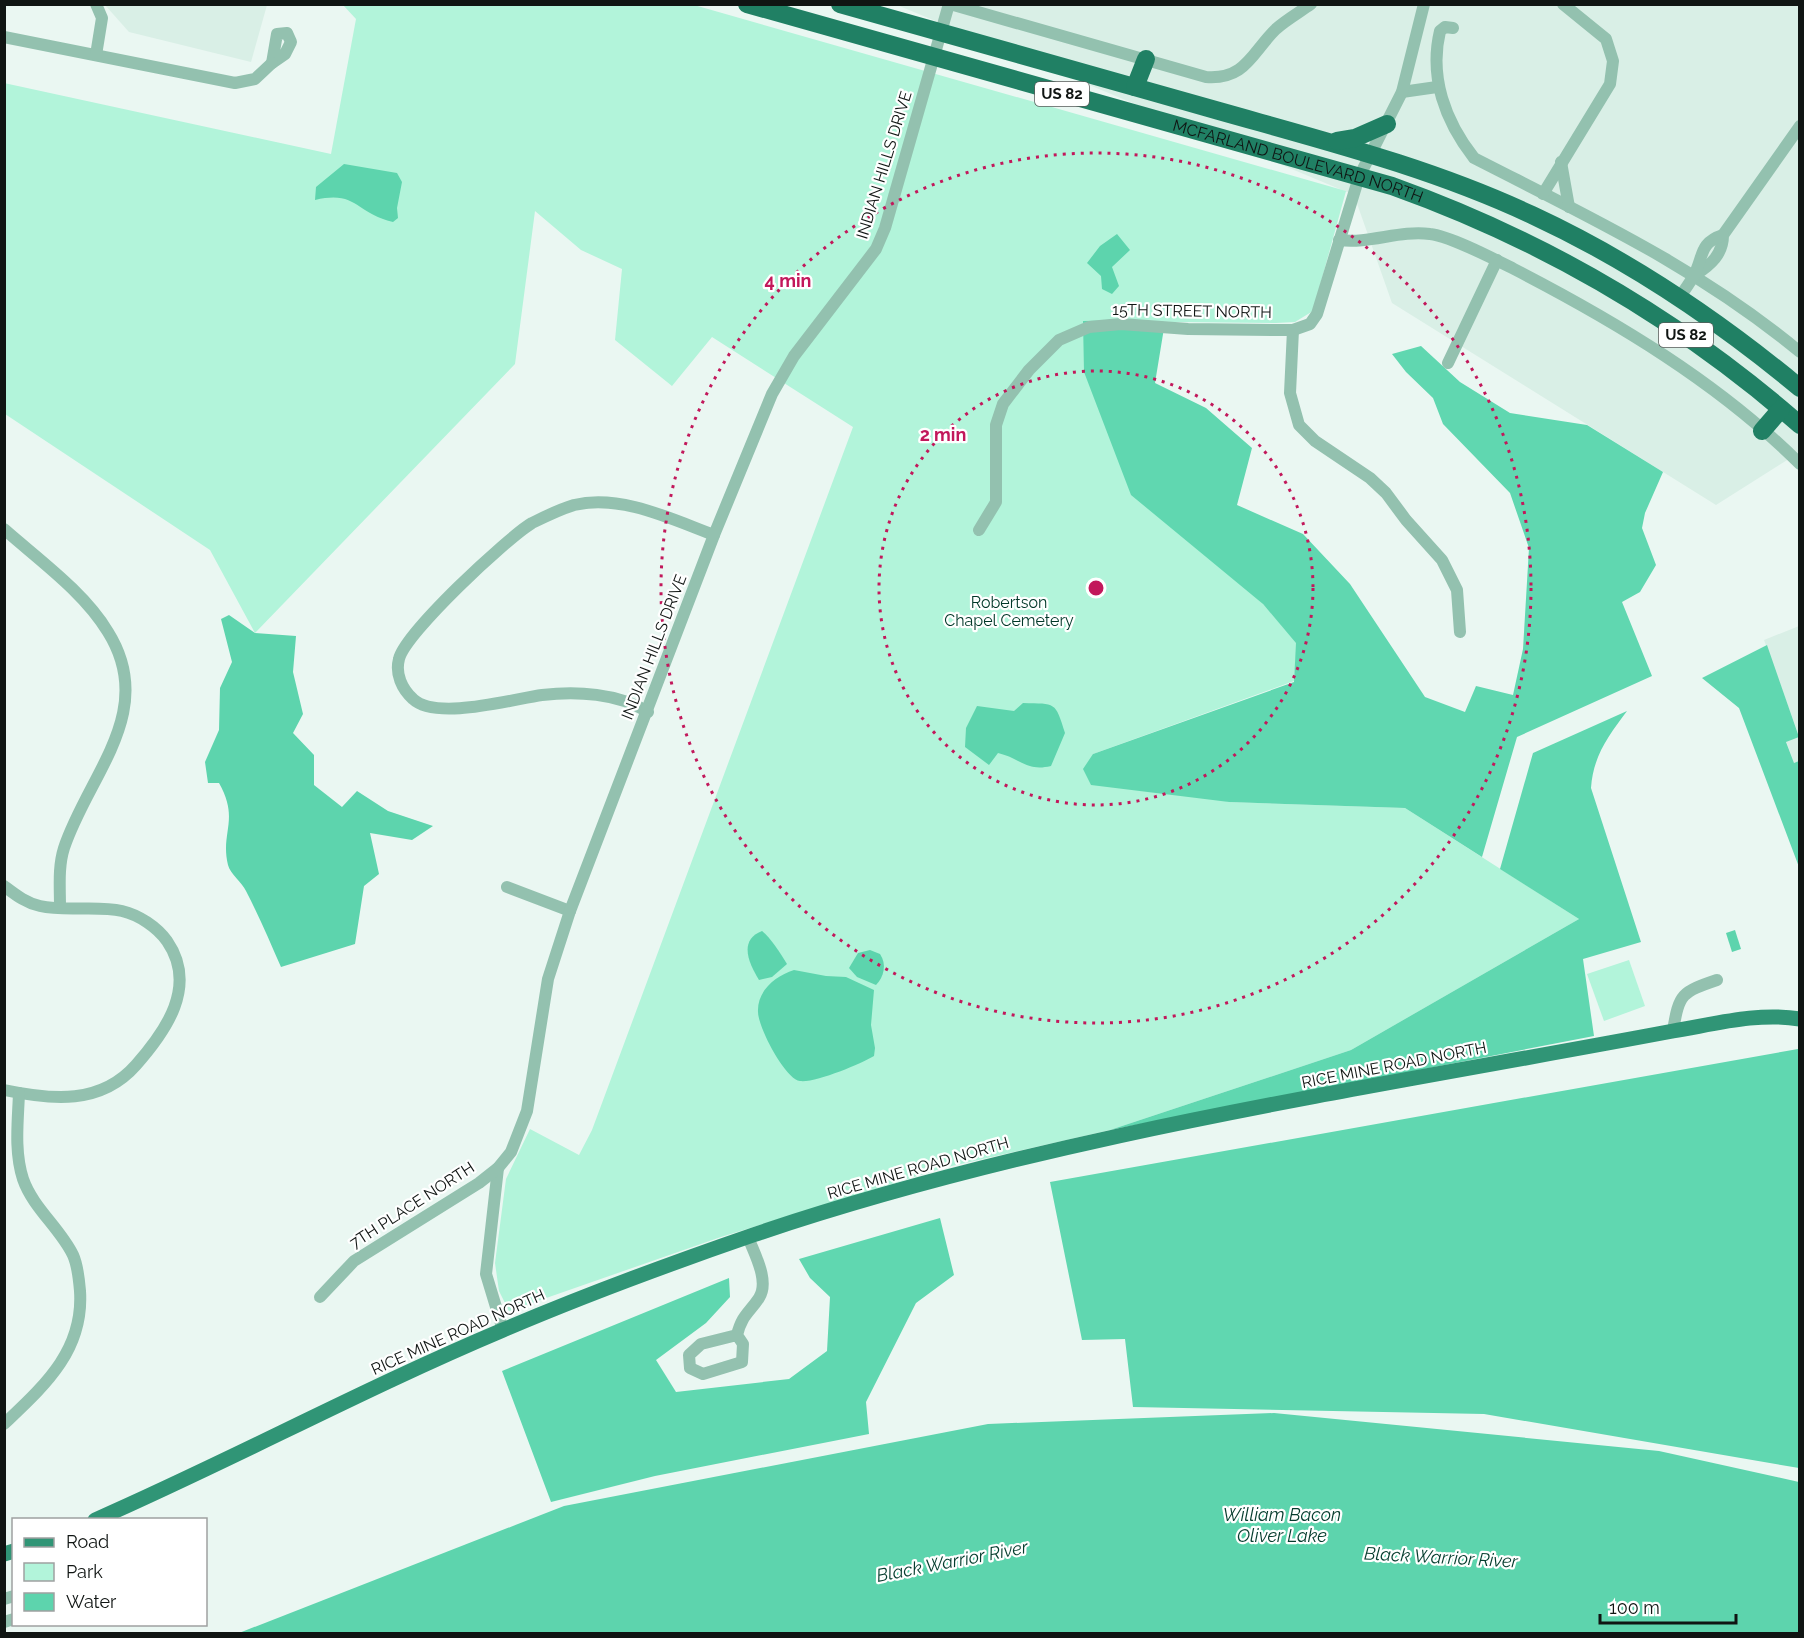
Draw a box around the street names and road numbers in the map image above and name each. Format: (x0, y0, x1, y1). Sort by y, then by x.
road number: US 82 (1035, 82, 1089, 106)
street label: INDIAN HILLS DRIVE (852, 89, 916, 241)
street label: MCFARLAND BOULEVARD NORTH (1171, 115, 1426, 206)
street label: 15TH STREET NORTH (1112, 300, 1272, 322)
road number: US 82 (1659, 323, 1713, 347)
street label: INDIAN HILLS DRIVE (618, 572, 690, 722)
street label: RICE MINE ROAD NORTH (1300, 1038, 1488, 1092)
street label: RICE MINE ROAD NORTH (825, 1133, 1011, 1203)
street label: 7TH PLACE NORTH (346, 1158, 478, 1252)
street label: RICE MINE ROAD NORTH (368, 1285, 548, 1379)

